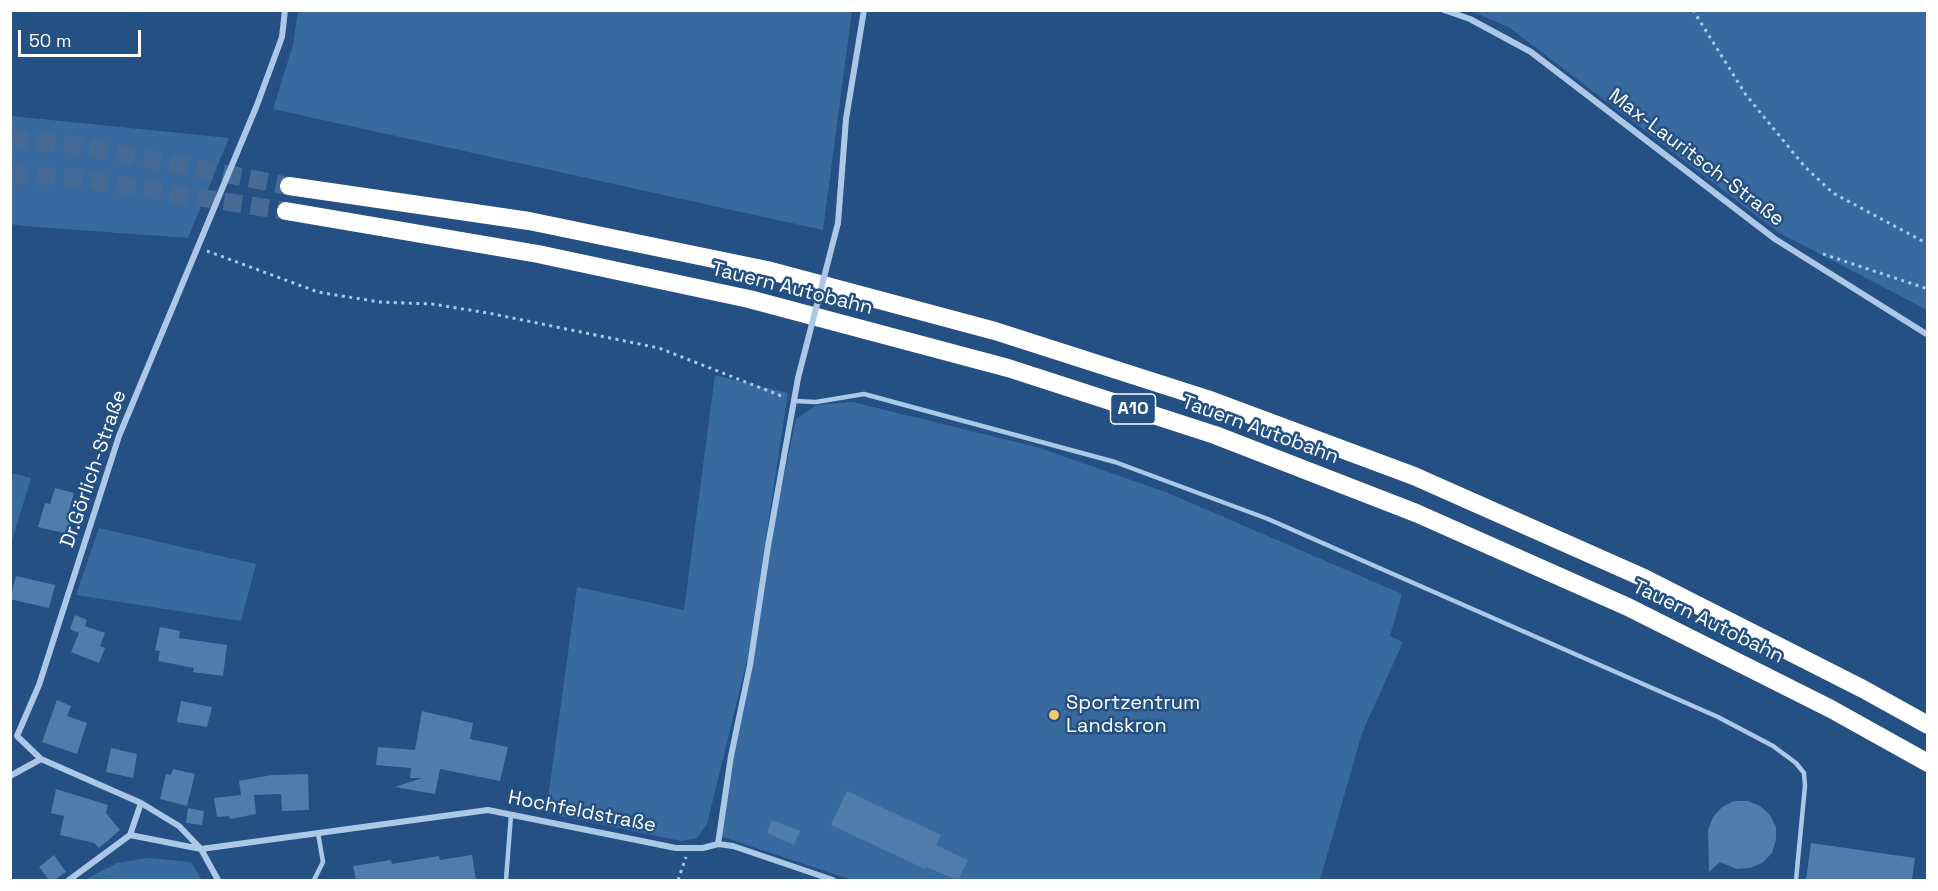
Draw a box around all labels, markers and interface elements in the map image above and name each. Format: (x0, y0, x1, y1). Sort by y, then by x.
scale bar (21, 18, 144, 56)
text: 50 m (29, 29, 71, 52)
street label: Max-Lauritsch-Straße (1604, 84, 1788, 232)
street label: Tauern Autobahn (709, 257, 875, 321)
street label: Dr.Görlich-Straße (56, 387, 132, 551)
street label: Tauern Autobahn (1178, 390, 1342, 470)
road number: A10 (1110, 394, 1156, 424)
street label: Tauern Autobahn (1628, 575, 1788, 669)
place label: Sportzentrum Landskron (1066, 692, 1200, 739)
marker: Sportzentrum Landskron (1047, 708, 1061, 722)
street label: Hochfeldstraße (506, 786, 658, 838)

